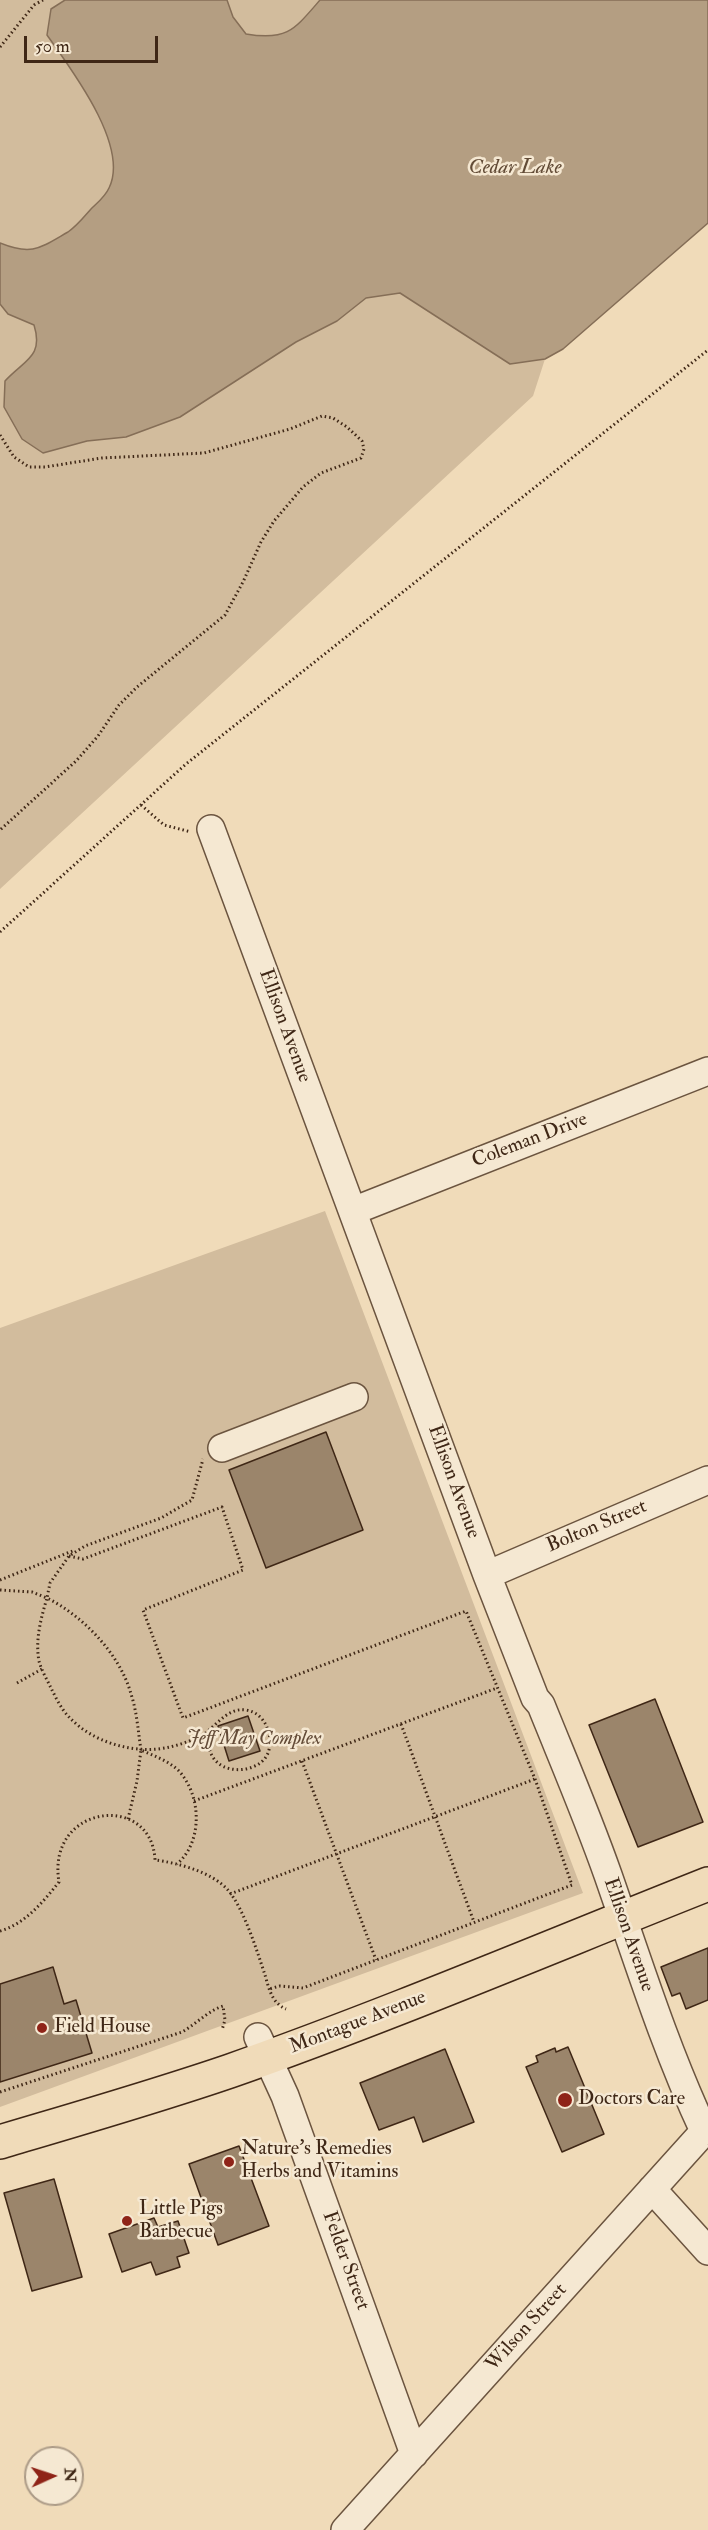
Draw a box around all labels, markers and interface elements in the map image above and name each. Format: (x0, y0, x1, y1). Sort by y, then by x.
scale bar (27, 24, 160, 62)
text: 50 m (35, 35, 70, 58)
water label: Cedar Lake (469, 155, 561, 181)
street label: Ellison Avenue (252, 966, 316, 1086)
street label: Coleman Drive (469, 1108, 591, 1174)
street label: Ellison Avenue (421, 1422, 485, 1542)
street label: Bolton Street (543, 1495, 651, 1559)
park label: Jeff May Complex (187, 1728, 321, 1752)
street label: Ellison Avenue (597, 1875, 659, 1995)
street label: Montague Avenue (286, 1986, 430, 2060)
place label: Field House (54, 2016, 150, 2040)
marker: Field House (35, 2021, 49, 2035)
place label: Doctors Care (578, 2088, 685, 2112)
marker: Doctors Care (556, 2091, 574, 2109)
place label: Nature's Remedies Herbs and Vitamins (241, 2138, 398, 2185)
marker: Nature's Remedies Herbs and Vitamins (222, 2155, 236, 2169)
place label: Little Pigs Barbecue (139, 2198, 223, 2245)
street label: Felder Street (316, 2208, 374, 2314)
marker: Little Pigs Barbecue (120, 2214, 134, 2228)
street label: Wilson Street (481, 2279, 573, 2377)
north arrow (24, 2446, 84, 2506)
text: N (60, 2467, 80, 2483)

